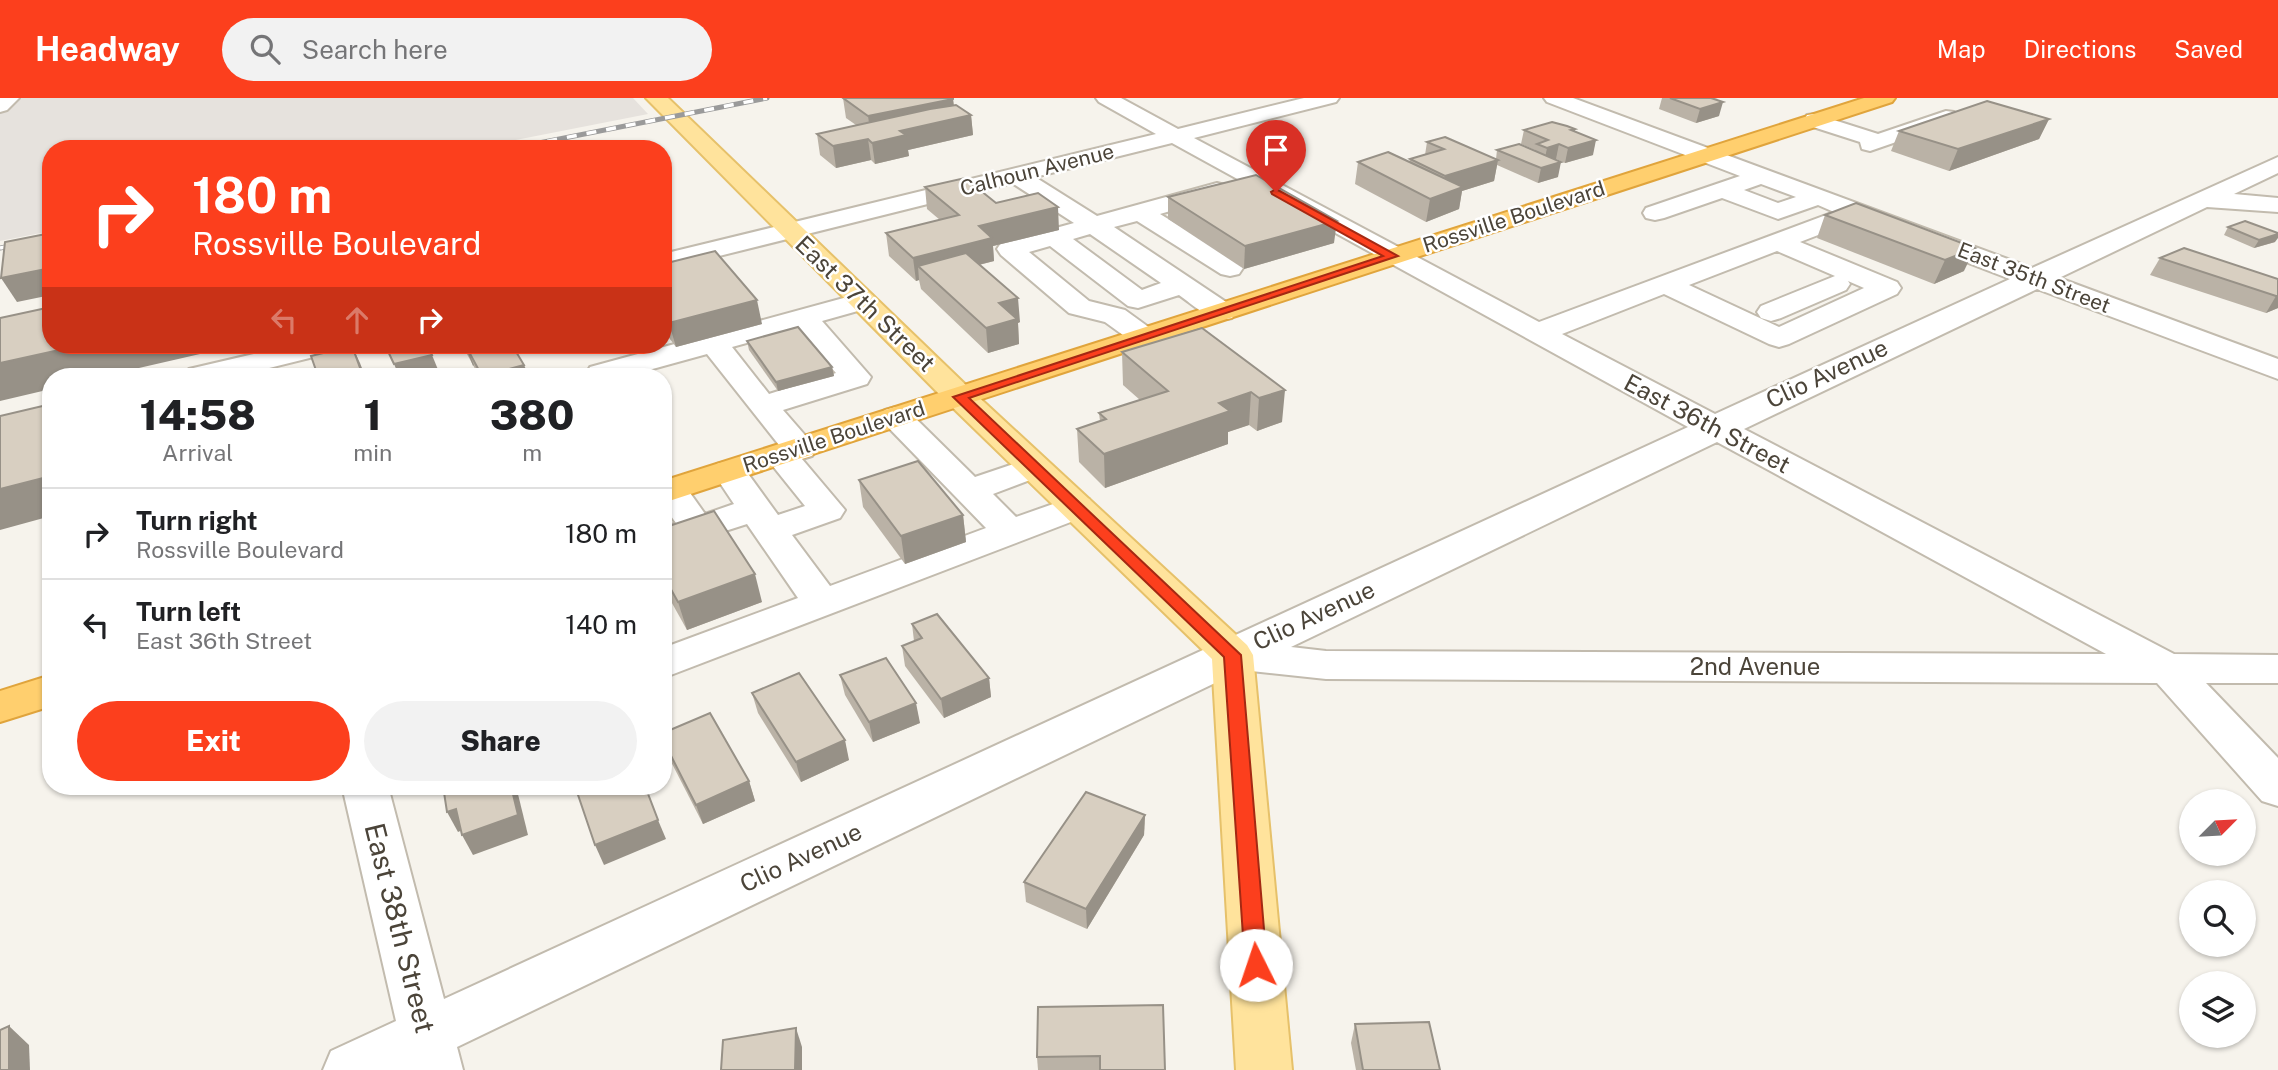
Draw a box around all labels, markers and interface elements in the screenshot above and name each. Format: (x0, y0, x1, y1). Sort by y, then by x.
search box (222, 18, 712, 81)
text: Headway (35, 30, 180, 68)
icon: search (246, 30, 284, 68)
text: Search here (302, 34, 448, 65)
text: Map (1937, 35, 1986, 63)
text: Directions (2024, 35, 2136, 63)
text: Saved (2174, 35, 2243, 63)
pin (1246, 120, 1306, 192)
icon: arrive (1257, 131, 1295, 169)
street label: Calhoun Avenue (957, 138, 1116, 201)
text: 180 m (192, 166, 332, 224)
icon: right (77, 168, 168, 259)
street label: Rossville Boulevard (1420, 175, 1608, 258)
text: Rossville Boulevard (192, 225, 481, 262)
street label: East 37th Street (790, 230, 941, 377)
street label: East 35th Street (1954, 237, 2114, 318)
icon: left (265, 301, 303, 339)
icon: ahead (338, 301, 376, 339)
icon: right (411, 301, 449, 339)
street label: Clio Avenue (1761, 333, 1892, 414)
street label: East 36th Street (1620, 368, 1795, 479)
text: 14:58 (139, 390, 256, 439)
text: 1 (364, 390, 382, 439)
text: 380 (490, 390, 575, 439)
street label: Rossville Boulevard (740, 395, 928, 478)
text: Arrival (162, 439, 233, 466)
text: min (353, 439, 392, 466)
text: m (522, 439, 542, 466)
text: Turn right (136, 505, 258, 536)
icon: right (77, 515, 115, 553)
text: 180 m (565, 518, 637, 549)
text: Rossville Boulevard (136, 536, 344, 563)
street label: Clio Avenue (1248, 575, 1379, 656)
text: Turn left (136, 596, 241, 627)
icon: left (77, 606, 115, 644)
text: 140 m (565, 609, 637, 640)
text: East 36th Street (136, 627, 312, 654)
street label: 2nd Avenue (1690, 652, 1820, 680)
button: Exit (77, 701, 350, 781)
button: Share (364, 701, 637, 781)
north arrow (2179, 789, 2256, 866)
map controls (2179, 789, 2256, 1048)
street label: Clio Avenue (735, 817, 866, 898)
street label: East 38th Street (358, 819, 443, 1036)
button: search (2179, 880, 2256, 957)
position arrow (1219, 928, 1293, 1002)
button: layers (2179, 971, 2256, 1048)

